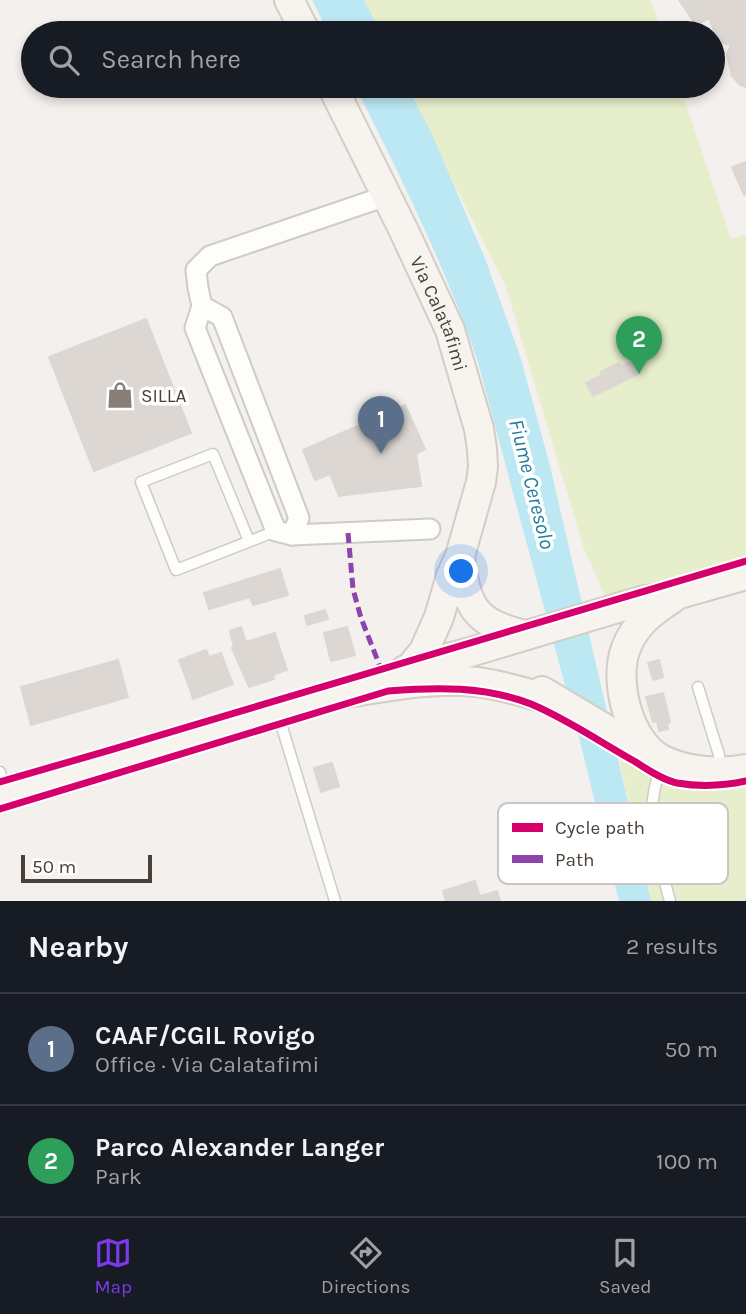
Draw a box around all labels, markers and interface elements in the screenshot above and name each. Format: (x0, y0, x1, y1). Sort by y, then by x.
search box (21, 21, 725, 98)
icon: search (45, 41, 83, 79)
text: Search here (101, 44, 241, 75)
street label: Via Calatafimi (405, 253, 471, 374)
pin: 2 (616, 316, 662, 374)
shop icon: SILLA (105, 380, 135, 410)
place label: SILLA (141, 385, 187, 407)
pin: 1 (358, 396, 404, 454)
water label: Fiume Ceresolo (504, 417, 560, 552)
your location (444, 554, 478, 588)
legend (498, 803, 728, 884)
text: Cycle path (555, 817, 645, 839)
text: Path (555, 849, 595, 871)
scale bar (21, 852, 152, 884)
text: 50 m (32, 856, 76, 878)
text: Nearby (28, 929, 128, 965)
text: 2 results (626, 933, 718, 960)
text: CAAF/CGIL Rovigo (95, 1020, 315, 1051)
text: 1 (47, 1036, 55, 1063)
text: 50 m (664, 1036, 718, 1063)
text: Office · Via Calatafimi (95, 1051, 319, 1078)
text: Parco Alexander Langer (95, 1132, 384, 1163)
text: 2 (44, 1148, 58, 1175)
text: 100 m (656, 1148, 718, 1175)
text: Park (95, 1163, 142, 1190)
tab: Map (94, 1234, 132, 1298)
tab: Directions (321, 1234, 410, 1298)
tab: Saved (599, 1234, 652, 1298)

